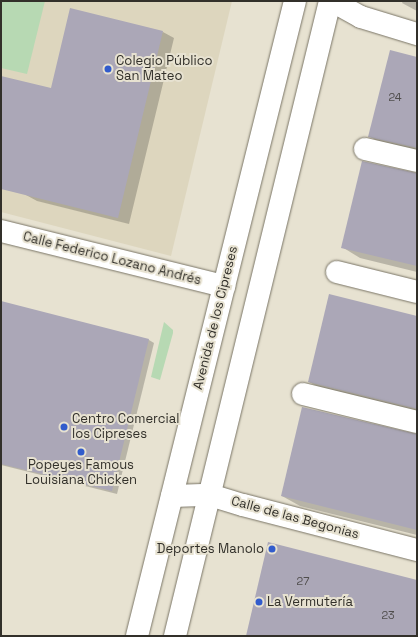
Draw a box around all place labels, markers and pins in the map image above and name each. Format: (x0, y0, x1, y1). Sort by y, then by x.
place label: Colegio Público San Mateo (116, 54, 212, 85)
marker: Colegio Público San Mateo (103, 64, 113, 74)
place label: Centro Comercial los Cipreses (72, 412, 179, 443)
marker: Centro Comercial los Cipreses (59, 422, 69, 432)
marker: Popeyes Famous Louisiana Chicken (76, 447, 86, 457)
place label: Popeyes Famous Louisiana Chicken (25, 458, 137, 489)
place label: Deportes Manolo (157, 541, 264, 557)
marker: Deportes Manolo (267, 544, 277, 554)
place label: La Vermutería (267, 594, 353, 610)
marker: La Vermutería (254, 597, 264, 607)

